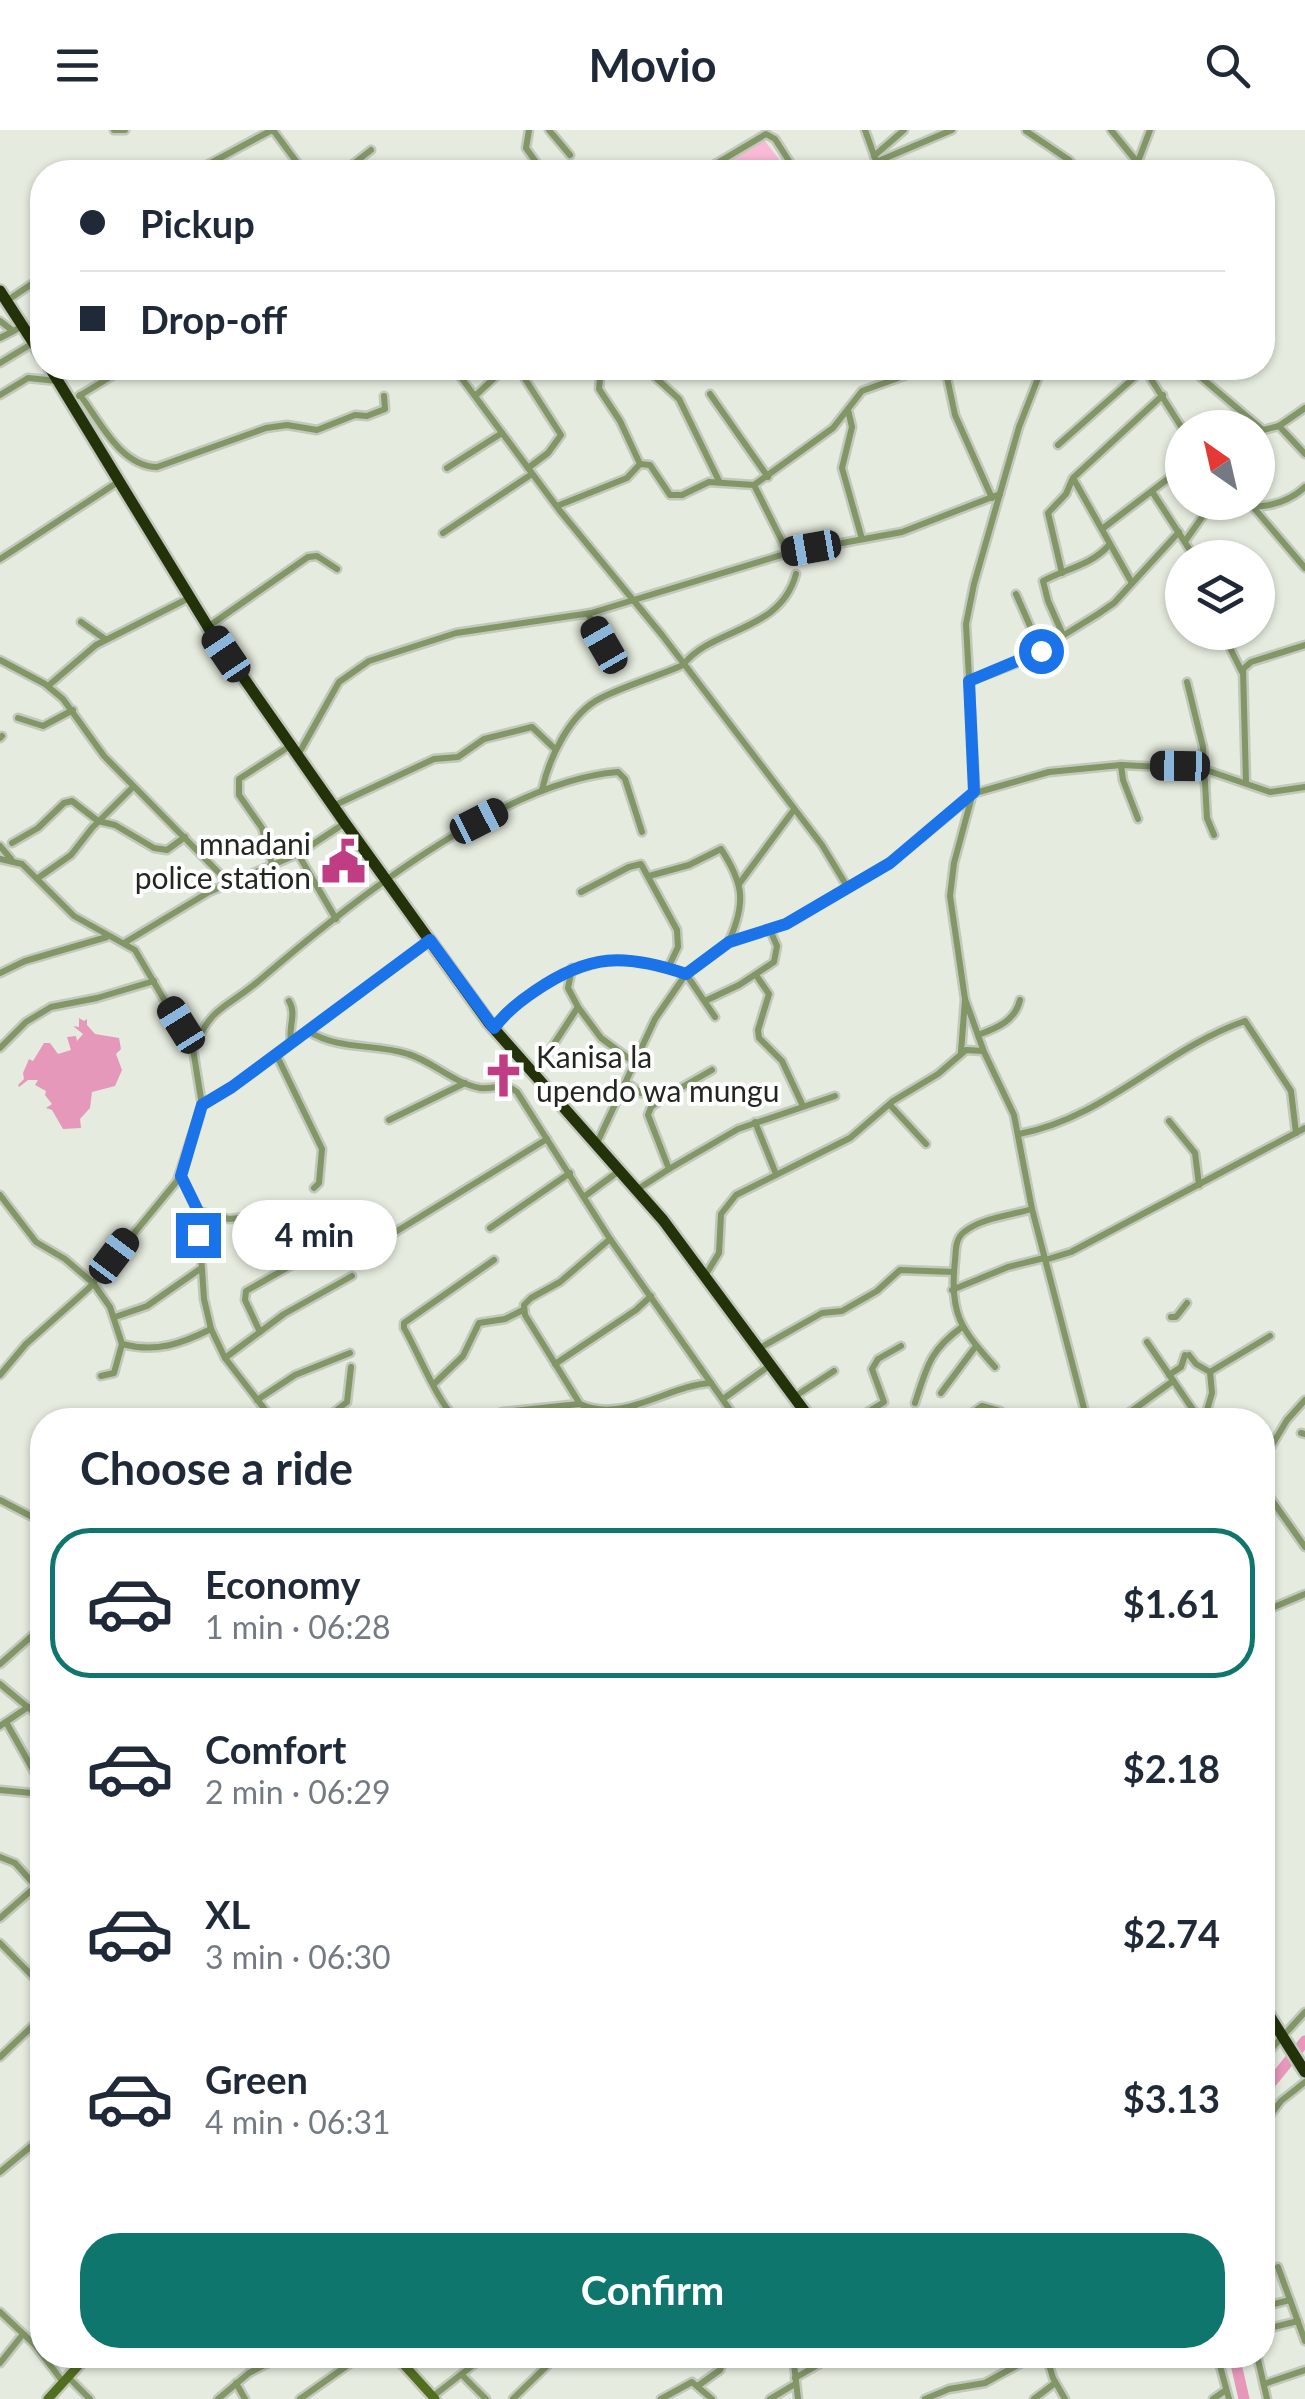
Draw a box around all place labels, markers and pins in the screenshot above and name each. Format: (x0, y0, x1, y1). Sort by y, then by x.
place label: mnadani police station (135, 825, 311, 895)
public building icon: mnadani police station (320, 838, 368, 886)
place label: Kanisa la upendo wa mungu (536, 1038, 779, 1108)
church icon: Kanisa la upendo wa mungu (479, 1051, 527, 1099)

